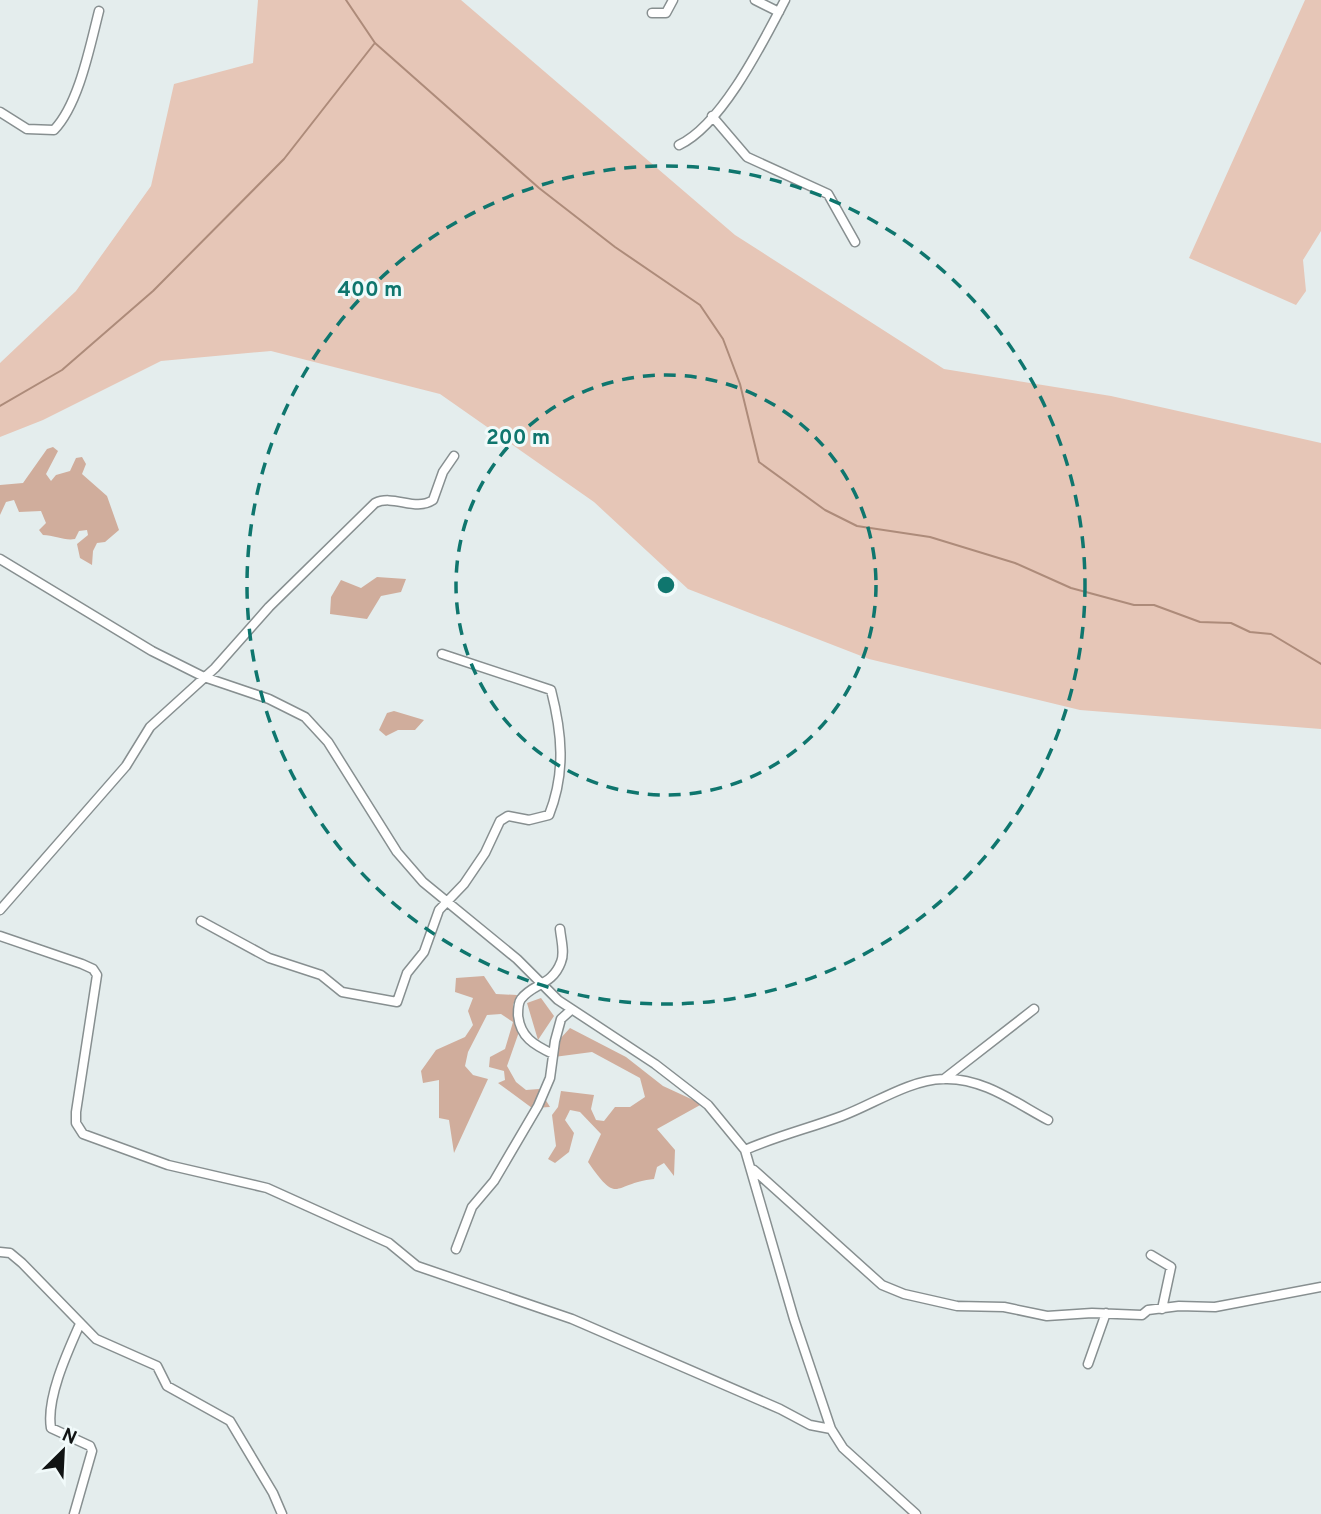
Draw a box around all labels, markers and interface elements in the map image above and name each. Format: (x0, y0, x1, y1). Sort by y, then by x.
text: 400 m (338, 277, 402, 304)
text: 200 m (486, 425, 550, 452)
centre of rings (654, 573, 678, 597)
north arrow (28, 1416, 98, 1486)
text: N (58, 1424, 80, 1451)

